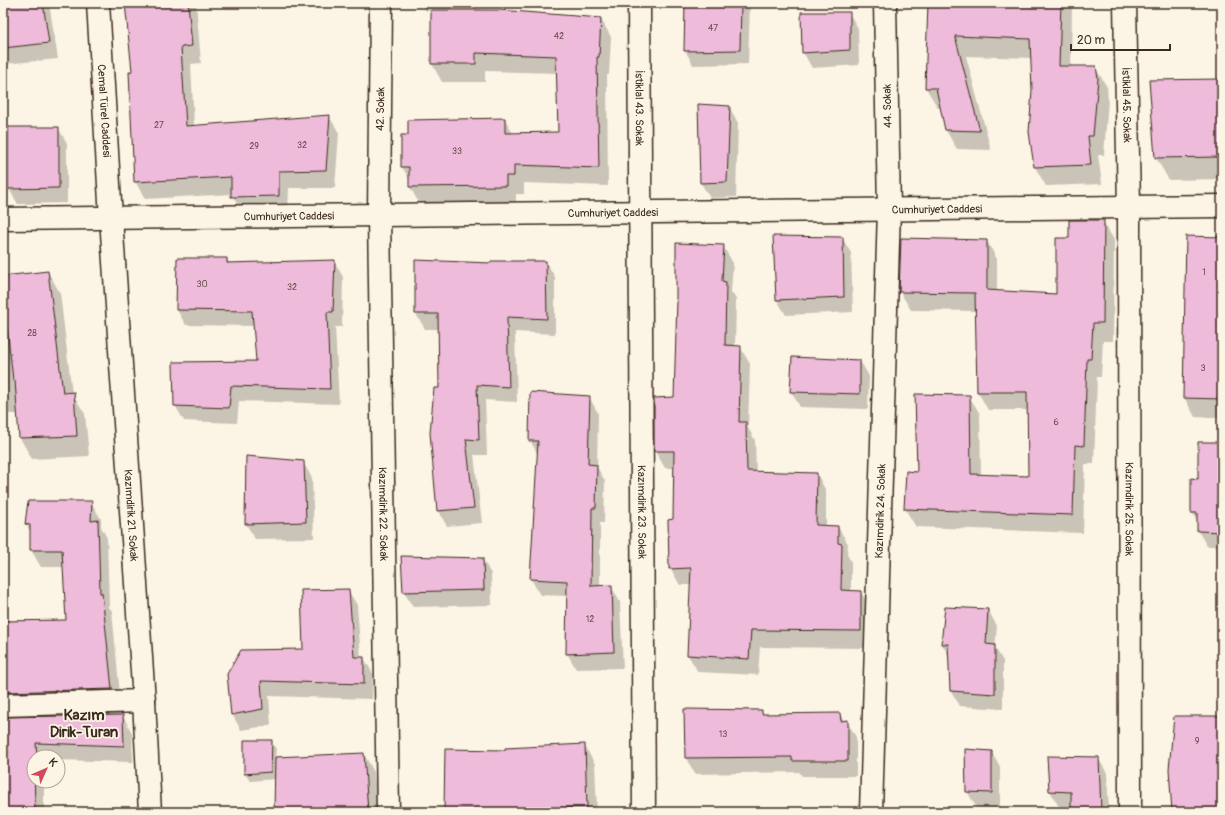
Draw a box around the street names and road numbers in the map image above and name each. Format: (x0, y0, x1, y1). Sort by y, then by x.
street label: Cemal Türel Caddesi (95, 64, 113, 158)
street label: İstiklal 45. Sokak (1119, 67, 1134, 143)
street label: İstiklal 43. Sokak (632, 70, 646, 146)
street label: 44. Sokak (881, 83, 894, 128)
street label: 42. Sokak (374, 87, 387, 131)
street label: Cumhuriyet Caddesi (892, 203, 982, 217)
street label: Cumhuriyet Caddesi (568, 206, 658, 220)
street label: Cumhuriyet Caddesi (244, 209, 334, 223)
street label: Kazımdirik 25. Sokak (1122, 462, 1136, 556)
street label: Kazımdirik 24. Sokak (873, 463, 888, 559)
street label: Kazımdirik 23. Sokak (635, 465, 648, 559)
street label: Kazımdirik 22. Sokak (376, 467, 390, 562)
street label: Kazımdirik 21. Sokak (121, 469, 140, 562)

